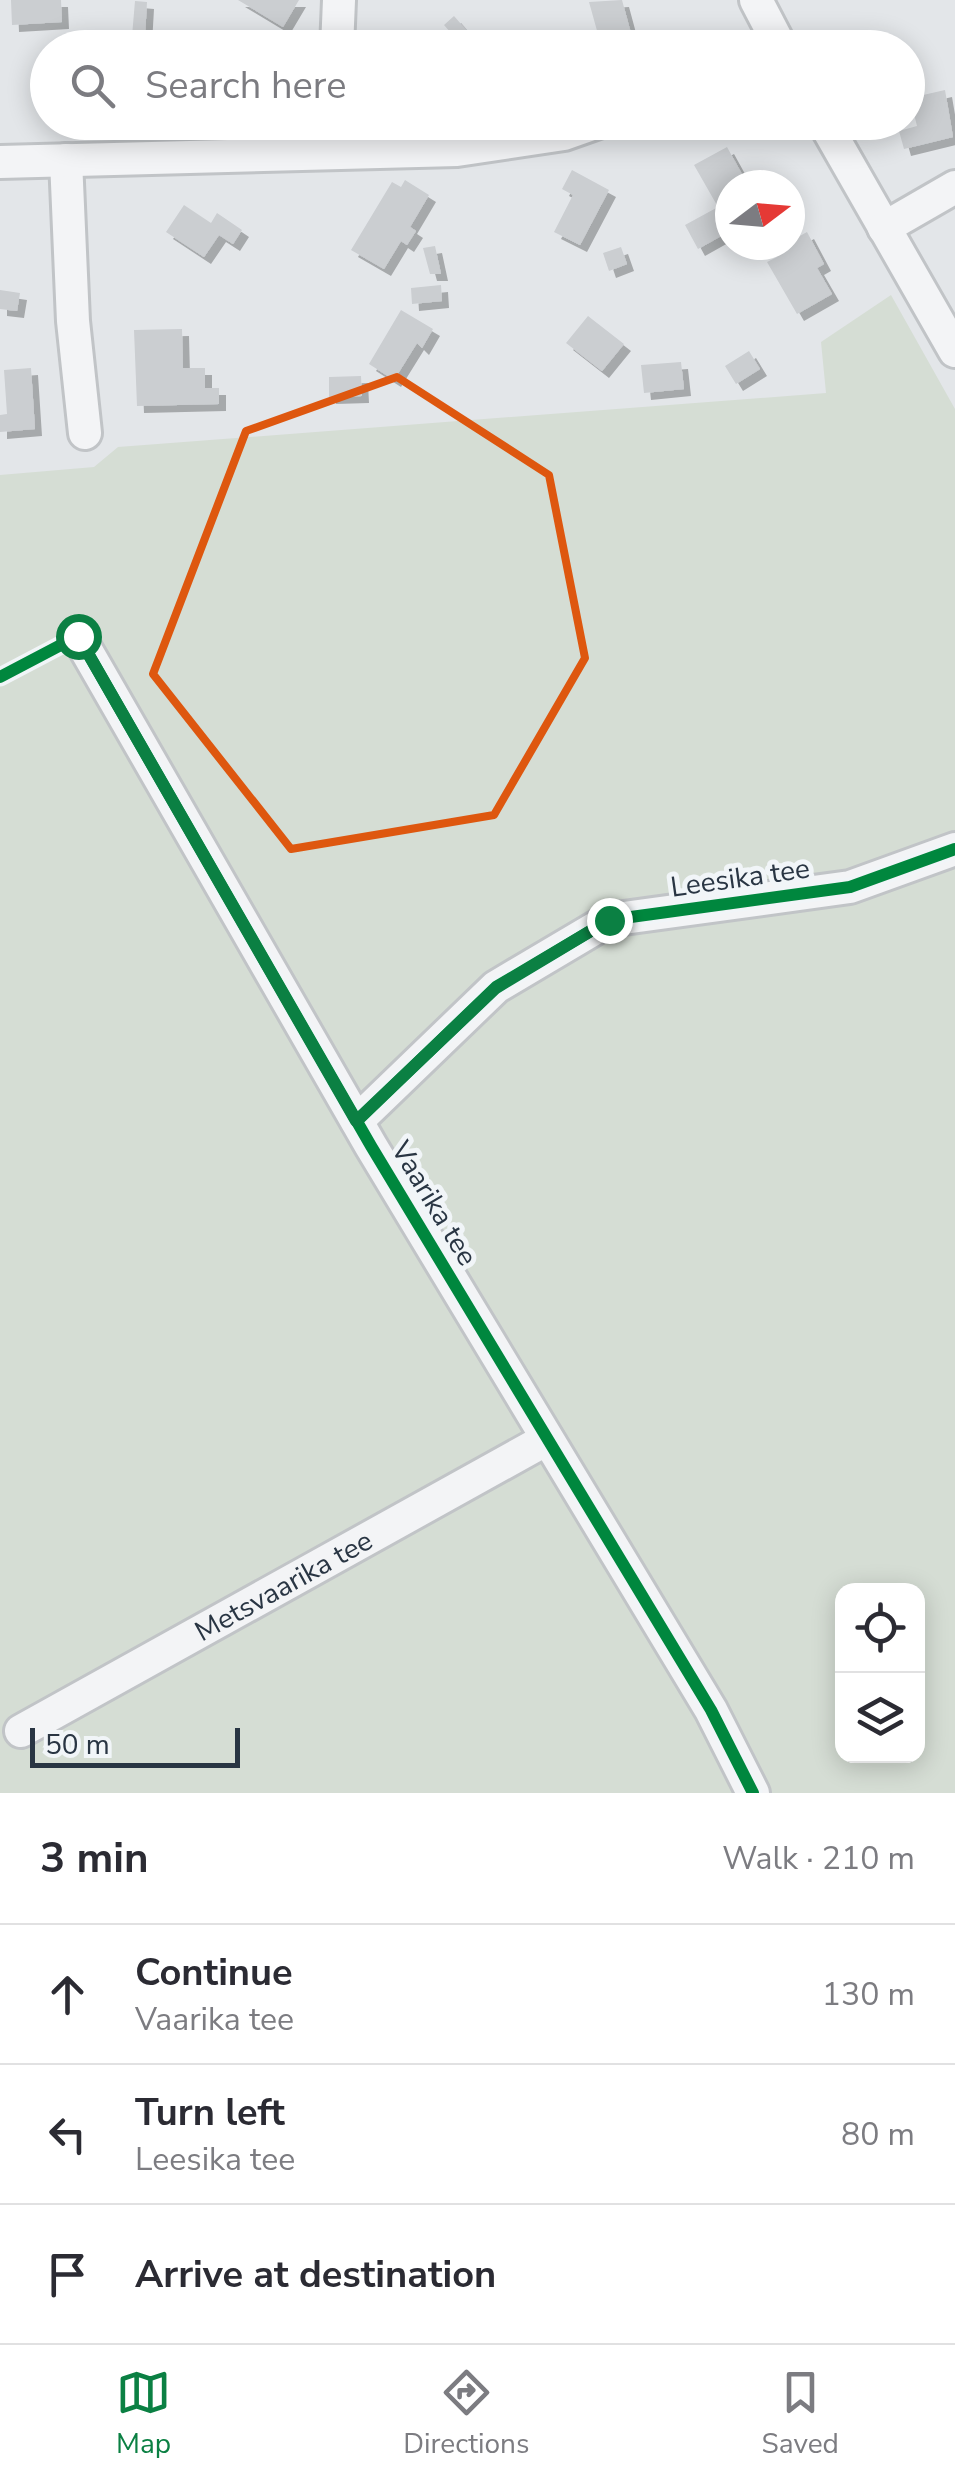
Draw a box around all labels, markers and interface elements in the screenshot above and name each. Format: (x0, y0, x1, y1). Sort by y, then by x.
search box (30, 30, 925, 140)
icon: search (65, 58, 120, 113)
text: Search here (145, 60, 346, 111)
north arrow (715, 170, 805, 260)
route start (56, 614, 102, 660)
street label: Leesika tee (668, 849, 812, 907)
route end (587, 898, 633, 944)
street label: Vaarika tee (381, 1133, 486, 1273)
street label: Metsvaarika tee (188, 1522, 379, 1651)
map controls (835, 1583, 925, 1763)
button: locate (835, 1583, 925, 1673)
button: layers (835, 1673, 925, 1763)
scale bar (30, 1723, 240, 1768)
text: 50 m (45, 1726, 110, 1764)
text: 3 min (40, 1830, 149, 1887)
text: Walk · 210 m (722, 1837, 915, 1880)
text: Continue (135, 1947, 293, 1998)
icon: ahead (40, 1967, 95, 2022)
text: 130 m (822, 1973, 915, 2016)
text: Vaarika tee (135, 1998, 294, 2041)
text: Turn left (135, 2087, 285, 2138)
icon: left (40, 2107, 95, 2162)
text: 80 m (841, 2113, 915, 2156)
text: Leesika tee (135, 2138, 295, 2181)
icon: arrive (40, 2247, 95, 2302)
text: Arrive at destination (135, 2249, 496, 2300)
tab: Map (116, 2365, 171, 2463)
tab: Directions (403, 2365, 529, 2463)
tab: Saved (762, 2365, 839, 2463)

